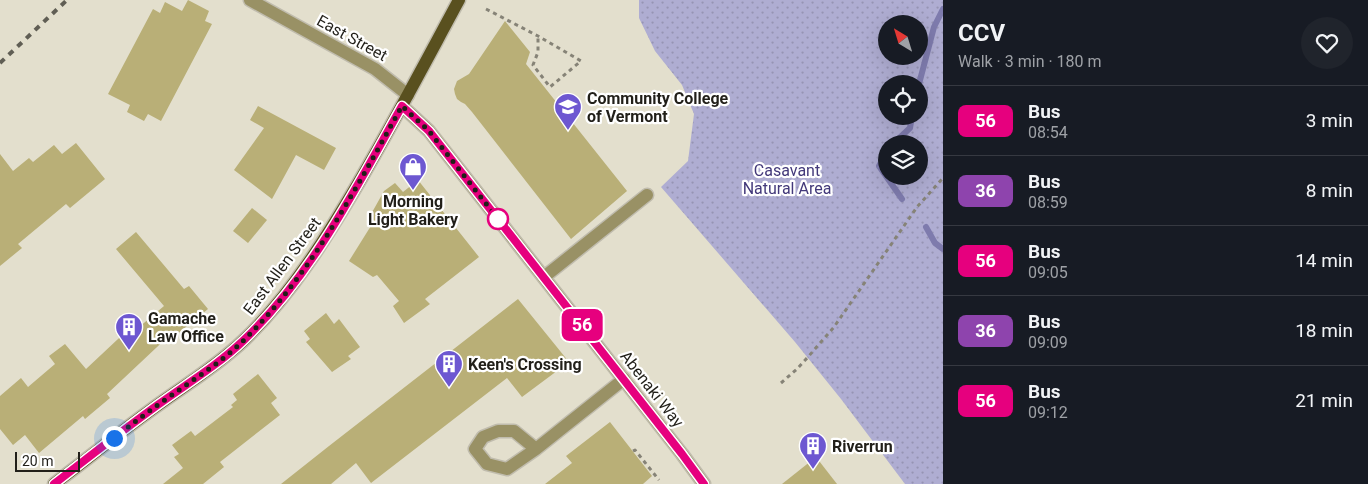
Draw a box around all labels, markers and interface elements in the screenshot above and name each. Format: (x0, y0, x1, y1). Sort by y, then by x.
street label: East Street (314, 11, 390, 65)
north arrow (878, 15, 928, 65)
map controls (878, 15, 928, 185)
button: heart (1301, 17, 1353, 69)
text: CCV (958, 19, 1005, 47)
text: Walk · 3 min · 180 m (958, 52, 1102, 71)
button: locate (878, 75, 928, 125)
place label: Community College of Vermont (587, 89, 729, 126)
school or university icon: Community College of Vermont (553, 92, 583, 131)
text: Bus (1028, 100, 1061, 123)
text: 3 min (1306, 109, 1353, 132)
text: 56 (975, 110, 996, 131)
text: 08:54 (1028, 123, 1068, 142)
button: layers (878, 135, 928, 185)
shop icon: Morning Light Bakery (398, 152, 428, 191)
park label: Casavant Natural Area (743, 161, 831, 198)
text: Bus (1028, 170, 1061, 193)
text: 8 min (1306, 179, 1353, 202)
text: 36 (975, 180, 996, 201)
place label: Morning Light Bakery (368, 192, 459, 229)
text: 08:59 (1028, 193, 1068, 212)
unlabelled marker (487, 208, 509, 230)
street label: East Allen Street (239, 214, 325, 318)
text: Bus (1028, 240, 1061, 263)
text: 14 min (1295, 249, 1353, 272)
text: 56 (975, 250, 996, 271)
text: 09:05 (1028, 263, 1068, 282)
place label: Gamache Law Office (148, 309, 224, 346)
line badge: 56 (560, 309, 604, 341)
text: Bus (1028, 310, 1061, 333)
building icon: Gamache Law Office (114, 312, 144, 351)
text: 56 (572, 314, 592, 335)
text: 18 min (1295, 319, 1353, 342)
text: 36 (975, 320, 996, 341)
text: 09:09 (1028, 333, 1068, 352)
street label: Abenaki Way (616, 347, 688, 431)
building icon: Keen's Crossing (434, 349, 464, 388)
place label: Keen's Crossing (468, 355, 582, 374)
text: Bus (1028, 380, 1061, 403)
text: 21 min (1295, 389, 1353, 412)
text: 56 (975, 390, 996, 411)
text: 09:12 (1028, 403, 1068, 422)
your location (102, 426, 127, 451)
building icon: Riverrun (798, 431, 828, 470)
place label: Riverrun (832, 437, 893, 456)
scale bar (15, 449, 80, 472)
text: 20 m (22, 453, 54, 469)

